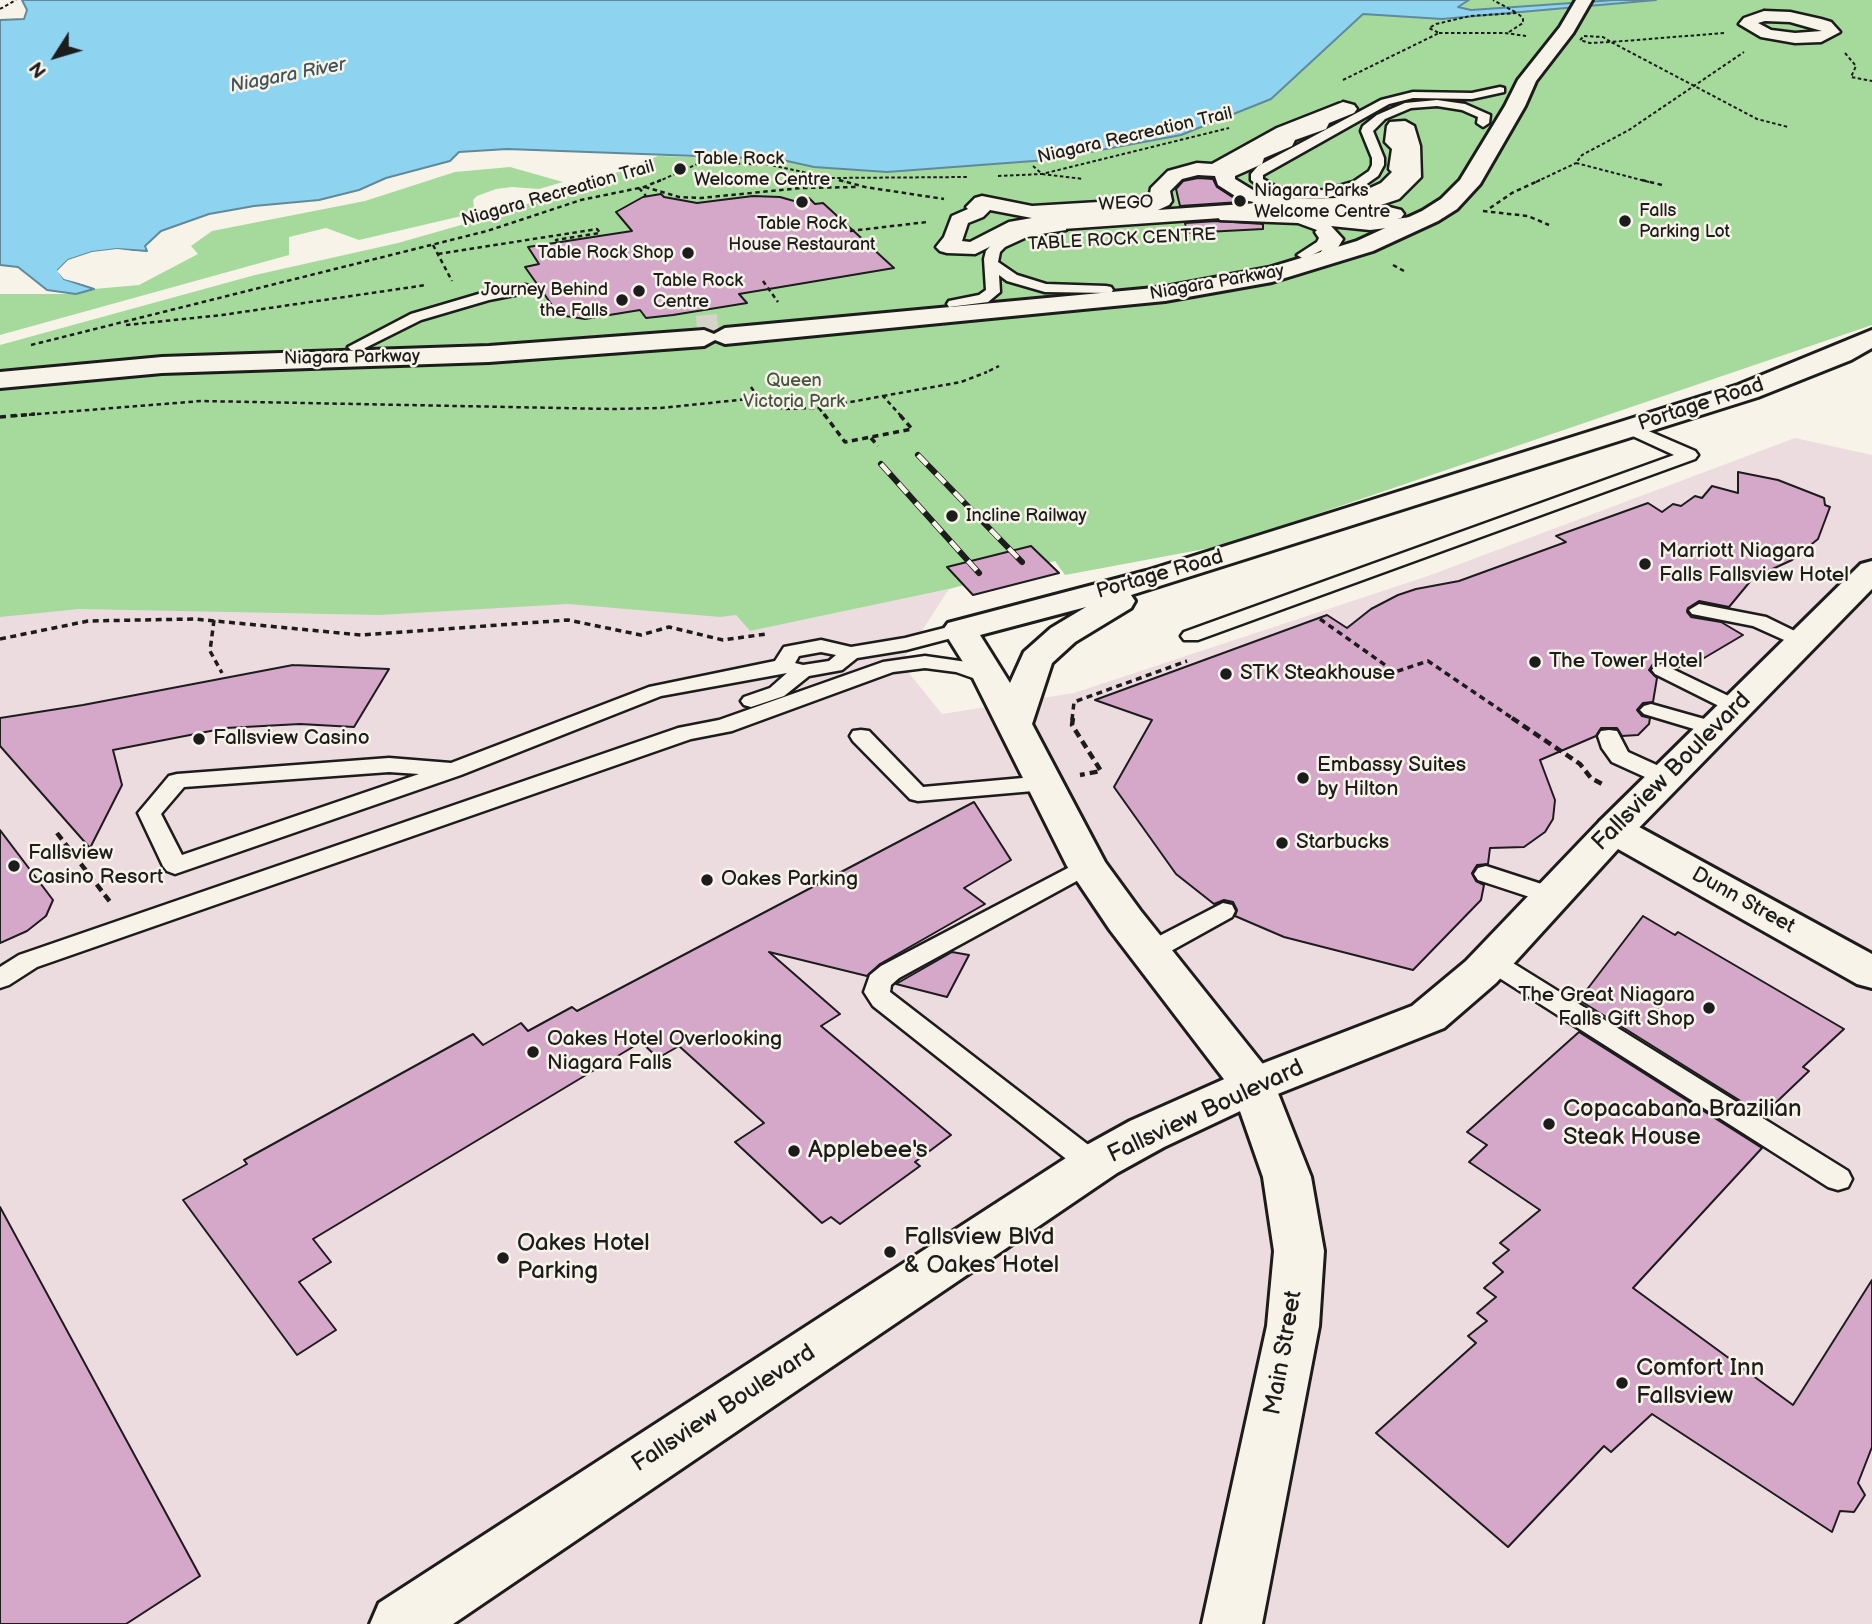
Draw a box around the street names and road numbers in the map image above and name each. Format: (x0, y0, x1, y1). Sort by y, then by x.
street label: Niagara Recreation Trail (1036, 103, 1234, 169)
street label: Niagara Recreation Trail (459, 156, 657, 232)
street label: WEGO (1098, 192, 1154, 216)
street label: TABLE ROCK CENTRE (1027, 224, 1217, 256)
street label: Niagara Parkway (1148, 261, 1286, 305)
street label: Niagara Parkway (284, 346, 420, 370)
street label: Portage Road (1635, 373, 1767, 437)
street label: Portage Road (1094, 545, 1226, 605)
street label: Fallsview Boulevard (1587, 687, 1757, 857)
street label: Dunn Street (1687, 862, 1799, 940)
street label: Fallsview Boulevard (1103, 1054, 1309, 1170)
street label: Main Street (1259, 1289, 1309, 1417)
street label: Fallsview Boulevard (627, 1339, 821, 1479)

